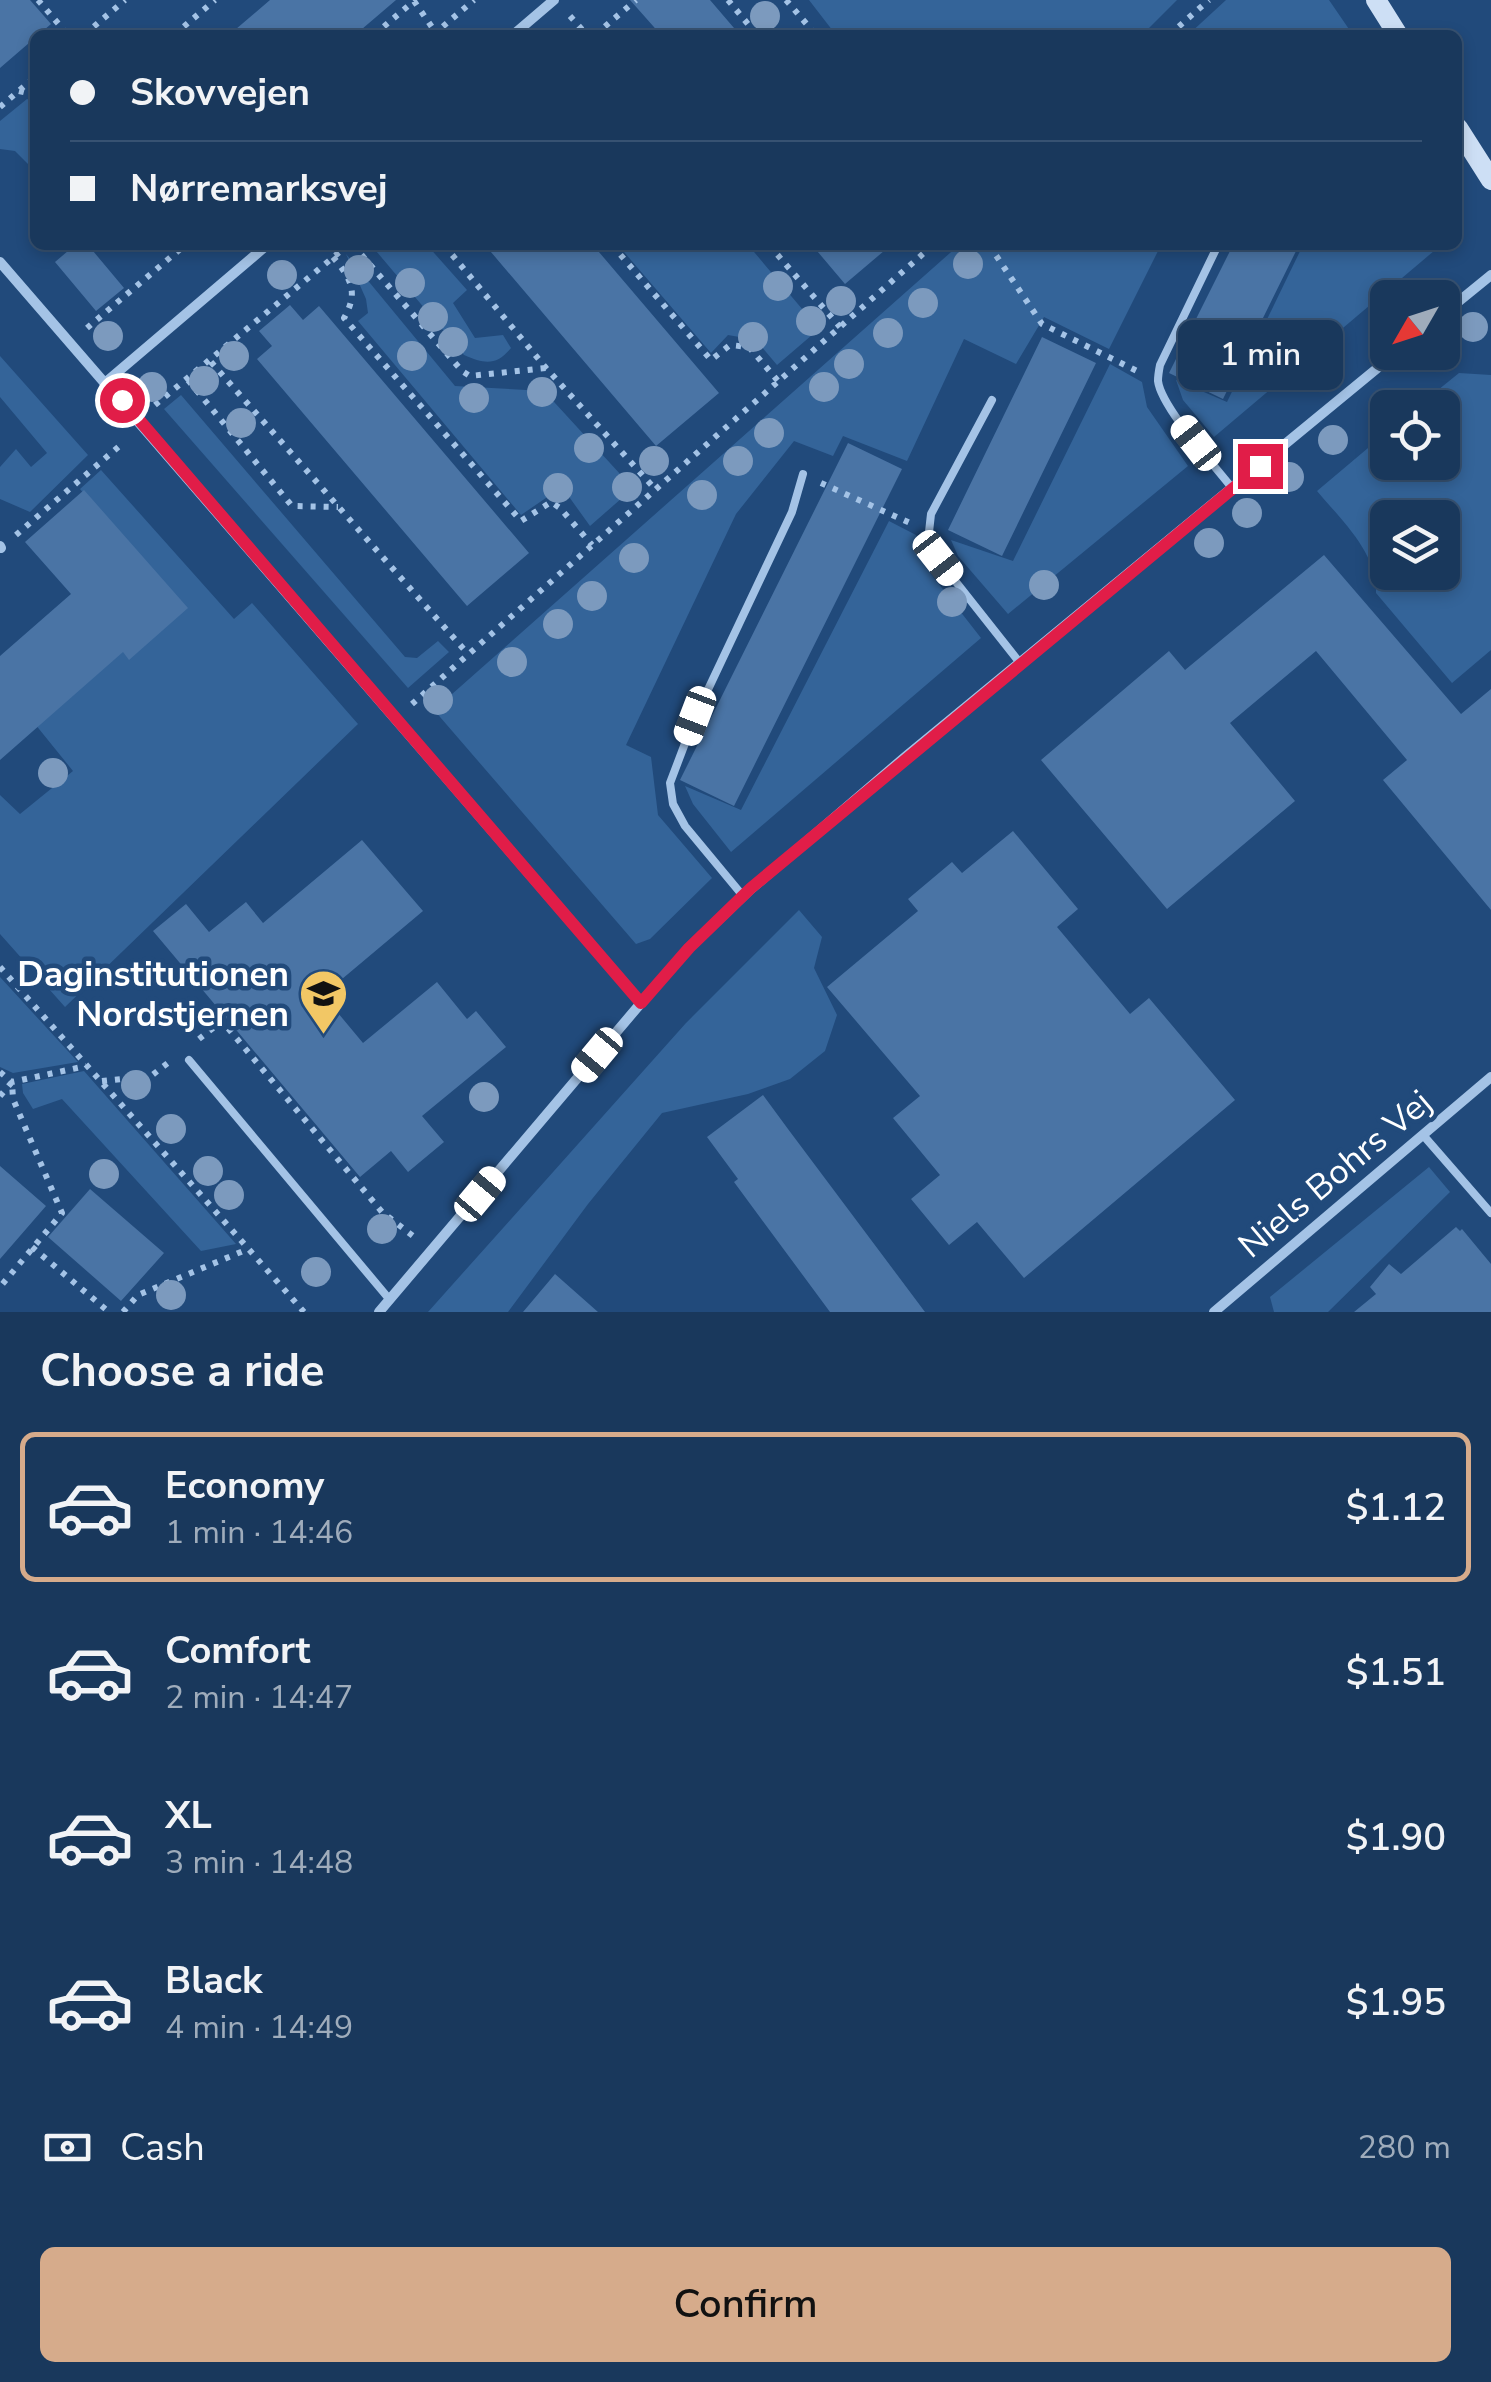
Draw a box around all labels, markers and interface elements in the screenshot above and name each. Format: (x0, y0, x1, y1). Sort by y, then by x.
text: Skovvejen (130, 67, 310, 118)
text: Nørremarksvej (130, 163, 388, 214)
north arrow (1370, 280, 1460, 370)
map controls (1370, 280, 1460, 590)
callout: 1 min (1178, 321, 1342, 391)
text: 1 min (1220, 333, 1301, 376)
route start (100, 378, 145, 423)
button: locate (1370, 390, 1460, 480)
car (1166, 410, 1226, 476)
route end (1238, 444, 1283, 489)
button: layers (1370, 500, 1460, 590)
car (908, 525, 968, 591)
car (670, 683, 720, 749)
place label: Daginstitutionen Nordstjernen (17, 951, 289, 1038)
school or university icon: Daginstitutionen Nordstjernen (298, 968, 350, 1036)
car (566, 1022, 628, 1088)
street label: Niels Bohrs Vej (1228, 1079, 1442, 1269)
car (449, 1161, 511, 1227)
text: Choose a ride (40, 1341, 325, 1402)
text: Economy (165, 1460, 324, 1511)
icon: car (45, 1462, 135, 1552)
text: $1.12 (1346, 1482, 1446, 1533)
text: 1 min · 14:46 (165, 1511, 353, 1554)
text: Comfort (165, 1625, 310, 1676)
icon: car (45, 1627, 135, 1717)
text: $1.51 (1346, 1647, 1446, 1698)
text: 2 min · 14:47 (165, 1676, 353, 1719)
text: XL (165, 1790, 212, 1841)
icon: car (45, 1792, 135, 1882)
text: $1.90 (1346, 1812, 1446, 1863)
text: 3 min · 14:48 (165, 1841, 353, 1884)
text: Black (165, 1955, 262, 2006)
icon: car (45, 1957, 135, 2047)
text: $1.95 (1346, 1977, 1446, 2028)
text: 4 min · 14:49 (165, 2006, 353, 2049)
icon: cash (40, 2120, 95, 2175)
text: Cash (120, 2122, 205, 2173)
text: 280 m (1358, 2126, 1451, 2169)
button: Confirm (40, 2247, 1451, 2362)

